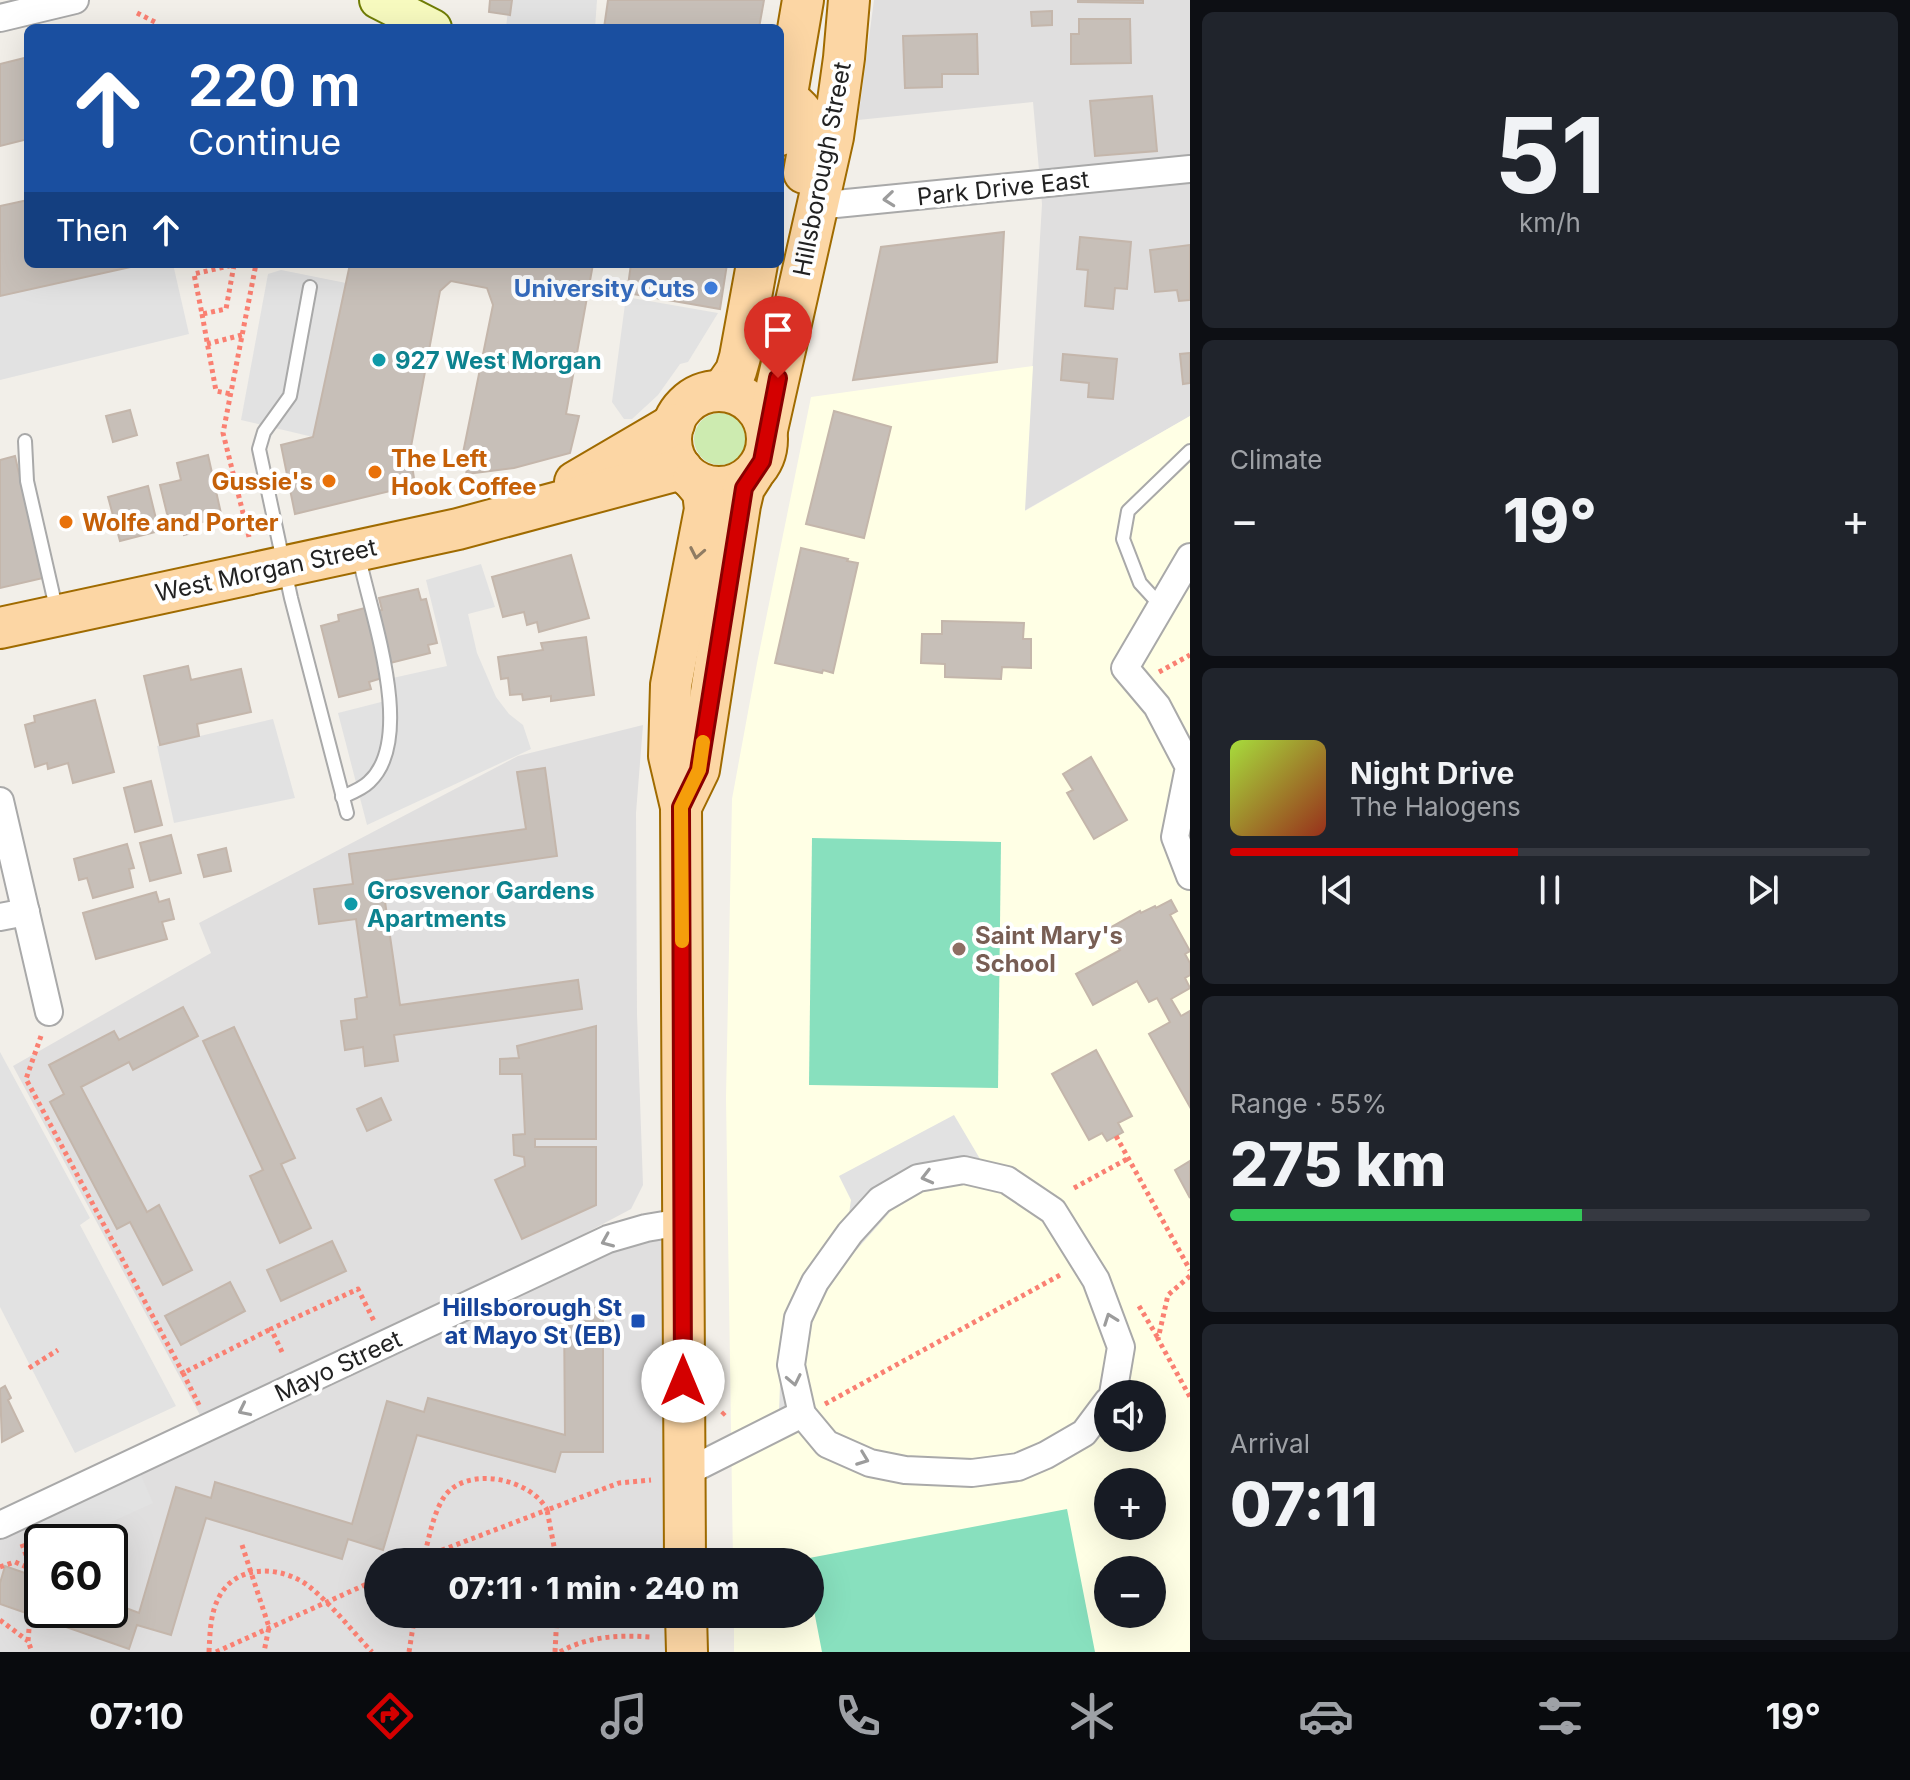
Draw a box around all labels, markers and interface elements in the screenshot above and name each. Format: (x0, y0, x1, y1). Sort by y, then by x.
text: 220 m (188, 52, 361, 120)
icon: ahead (56, 56, 160, 160)
street label: Hillsborough Street (787, 59, 857, 279)
text: 51 (1494, 92, 1606, 218)
text: Continue (188, 120, 341, 164)
street label: Park Drive East (916, 165, 1091, 211)
one-way arrow (883, 190, 896, 207)
text: km/h (1519, 207, 1581, 238)
icon: ahead (144, 208, 188, 252)
text: Then (56, 212, 128, 248)
place label: University Cuts (514, 274, 695, 303)
marker: University Cuts (702, 279, 720, 297)
pin (744, 296, 812, 378)
icon: arrive (756, 308, 800, 352)
place label: 927 West Morgan (395, 346, 602, 375)
marker: 927 West Morgan (370, 351, 388, 369)
place label: The Left Hook Coffee (391, 444, 537, 501)
text: Climate (1230, 444, 1322, 475)
marker: The Left Hook Coffee (366, 463, 384, 481)
place label: Gussie's (211, 467, 313, 496)
marker: Gussie's (320, 472, 338, 490)
text: 19° (1503, 484, 1597, 556)
text: − (1230, 493, 1259, 547)
text: + (1841, 493, 1870, 547)
place label: Wolfe and Porter (82, 508, 279, 537)
marker: Wolfe and Porter (57, 513, 75, 531)
street label: West Morgan Street (153, 532, 379, 608)
one-way arrow (689, 546, 706, 560)
text: Night Drive (1350, 755, 1514, 791)
text: The Halogens (1350, 791, 1521, 822)
icon: previous (1315, 868, 1359, 912)
icon: pause (1528, 868, 1572, 912)
icon: next (1741, 868, 1785, 912)
place label: Grosvenor Gardens Apartments (367, 876, 595, 933)
marker: Grosvenor Gardens Apartments (342, 895, 360, 913)
place label: Saint Mary's School (975, 921, 1123, 978)
marker: Saint Mary's School (950, 940, 968, 958)
text: Range · 55% (1230, 1088, 1387, 1119)
text: 275 km (1230, 1128, 1446, 1200)
one-way arrow (921, 1168, 935, 1185)
one-way arrow (600, 1231, 615, 1247)
place label: Hillsborough St at Mayo St (EB) (442, 1293, 622, 1350)
marker: Hillsborough St at Mayo St (EB) (629, 1312, 647, 1330)
one-way arrow (1103, 1313, 1120, 1327)
street label: Mayo Street (270, 1324, 406, 1408)
position arrow (641, 1339, 725, 1423)
one-way arrow (785, 1372, 802, 1386)
map controls (1094, 1380, 1166, 1628)
button: sound (1094, 1380, 1166, 1452)
one-way arrow (238, 1400, 253, 1416)
text: Arrival (1230, 1428, 1310, 1459)
one-way arrow (855, 1449, 869, 1466)
button: + (1094, 1468, 1166, 1540)
text: 07:11 (1230, 1468, 1378, 1540)
speed limit sign: 60 (24, 1524, 128, 1628)
button: − (1094, 1556, 1166, 1628)
text: 07:11 · 1 min · 240 m (449, 1570, 739, 1606)
icon: directions (362, 1688, 418, 1744)
icon: music (596, 1688, 652, 1744)
icon: phone (830, 1688, 886, 1744)
icon: climate (1064, 1688, 1120, 1744)
icon: car (1298, 1688, 1354, 1744)
icon: filters (1532, 1688, 1588, 1744)
text: 07:10 (89, 1694, 184, 1738)
text: 19° (1766, 1694, 1821, 1738)

